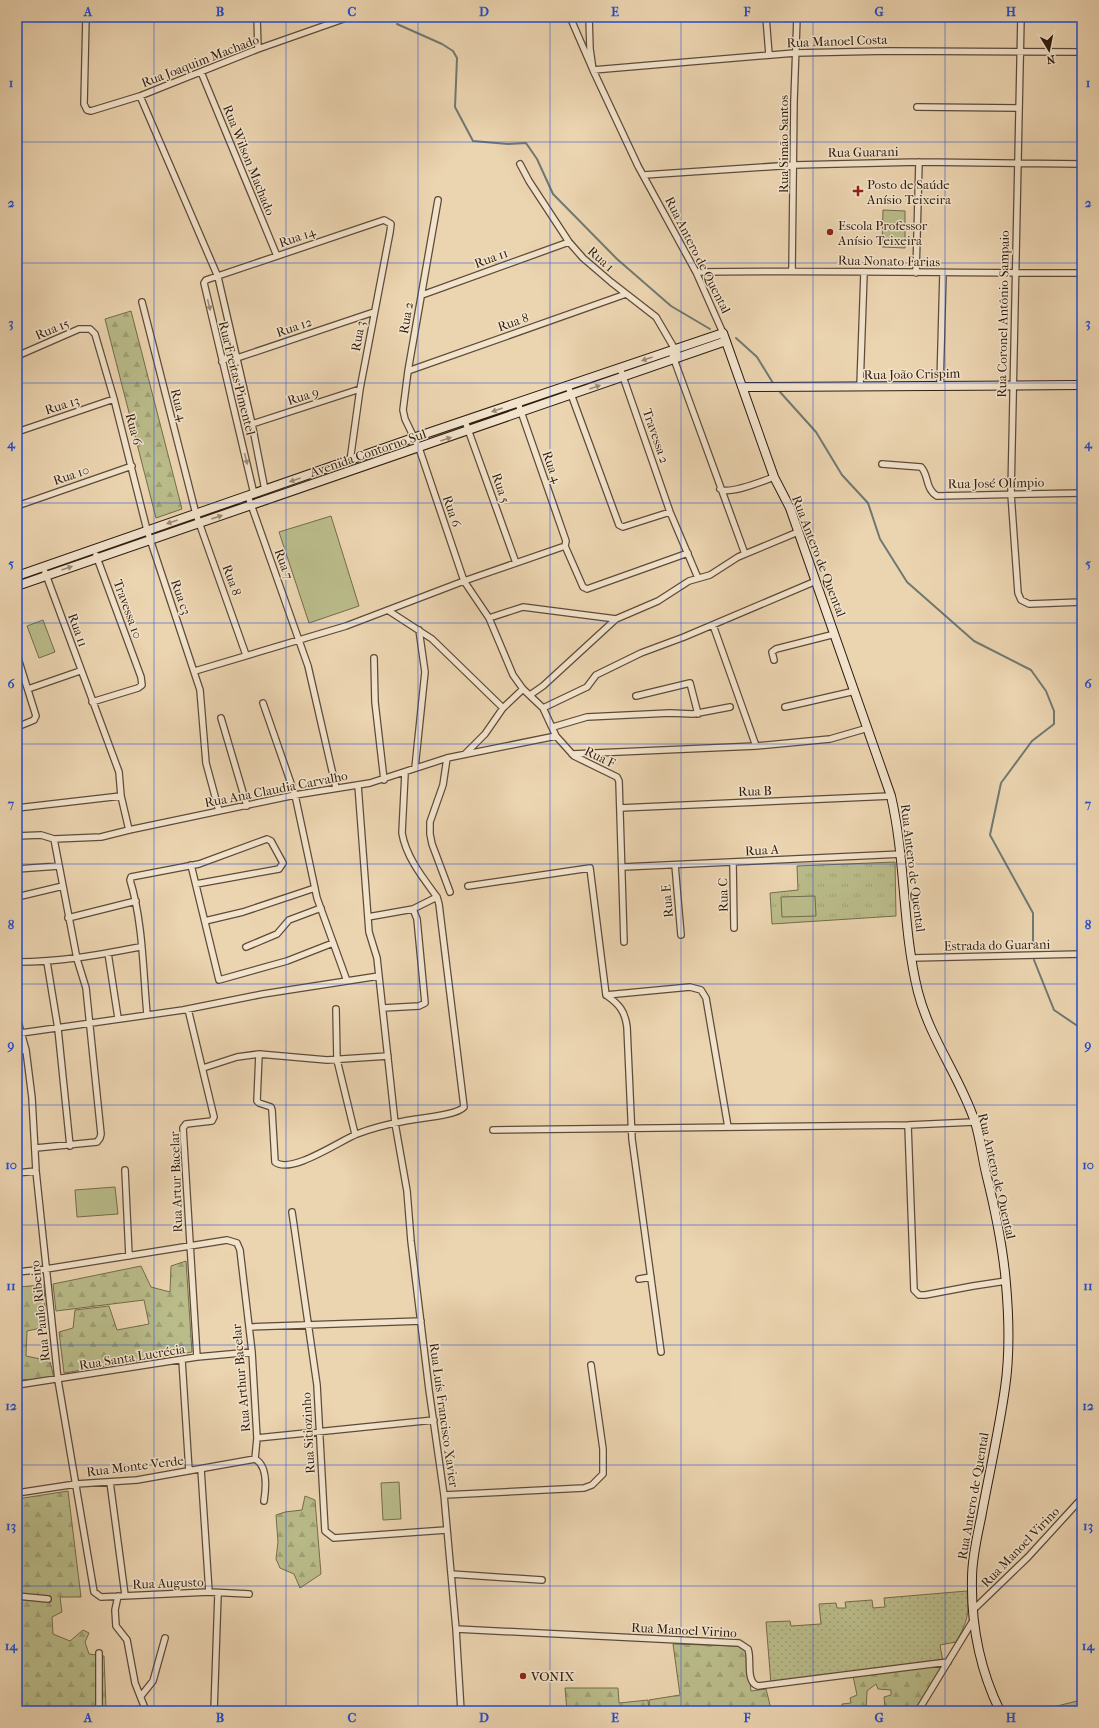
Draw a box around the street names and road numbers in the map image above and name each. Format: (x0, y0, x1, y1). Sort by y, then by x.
street label: Rua Joaquim Machado (139, 32, 261, 90)
street label: Rua Manoel Costa (786, 32, 889, 50)
street label: Rua Simão Santos (776, 95, 791, 193)
street label: Rua Wilson Machado (220, 103, 278, 218)
street label: Rua Guarani (827, 144, 899, 160)
street label: Rua Antero de Quental (662, 194, 734, 316)
street label: Rua 14 (277, 224, 318, 250)
street label: Rua Coronel Antônio Sampaio (994, 230, 1012, 398)
street label: Rua 1 (585, 243, 617, 275)
street label: Rua 11 (472, 245, 510, 271)
street label: Rua Nonato Farias (838, 253, 940, 269)
street label: Rua 2 (396, 301, 416, 335)
street label: Rua 8 (495, 310, 531, 334)
street label: Rua 12 (274, 314, 314, 340)
street label: Rua 15 (33, 315, 72, 343)
street label: Rua Freitas Pimentel (216, 319, 259, 437)
street label: Rua 3 (348, 320, 368, 352)
street label: Rua João Crispim (864, 366, 961, 382)
street label: Rua 9 (285, 384, 321, 408)
street label: Rua 4 (168, 387, 190, 423)
street label: Rua 13 (43, 392, 81, 418)
street label: Travessa 2 (640, 407, 672, 466)
street label: Rua 6 (123, 411, 146, 448)
street label: Avenida Contorno Sul (307, 426, 428, 480)
street label: Rua 4 (540, 449, 565, 485)
street label: Rua 10 (51, 462, 91, 488)
street label: Rua 5 (489, 471, 513, 505)
street label: Rua José Olímpio (948, 475, 1045, 491)
street label: Rua 6 (440, 493, 465, 530)
street label: Rua Antero de Quental (789, 493, 849, 619)
street label: Rua 7 (272, 547, 296, 581)
street label: Rua 8 (219, 562, 245, 598)
street label: Travessa 10 (110, 577, 146, 641)
street label: Rua c3 (168, 577, 194, 617)
street label: Rua 11 (65, 611, 91, 649)
street label: Rua F (582, 743, 618, 771)
street label: Rua Ana Claudia Carvalho (203, 768, 349, 810)
street label: Rua B (738, 783, 772, 799)
street label: Rua Antero de Quental (898, 803, 928, 933)
street label: Rua A (745, 842, 780, 858)
street label: Rua C (715, 878, 731, 912)
street label: Rua E (658, 884, 676, 918)
street label: Estrada do Guarani (944, 937, 1051, 953)
street label: Rua Antero de Quental (975, 1112, 1019, 1241)
street label: Rua Artur Bacelar (167, 1131, 185, 1233)
street label: Rua Paulo Ribeiro (27, 1259, 53, 1362)
street label: Rua Arthur Bacelar (229, 1323, 253, 1433)
street label: Rua Santa Lucrécia (78, 1341, 187, 1373)
street label: Rua Luís Francisco Xavier (426, 1342, 462, 1489)
street label: Rua Sitiozinho (298, 1391, 318, 1474)
street label: Rua Antero de Quental (954, 1431, 992, 1561)
street label: Rua Monte Verde (85, 1453, 185, 1479)
street label: Rua Manoel Virino (978, 1503, 1062, 1590)
street label: Rua Augusto (132, 1574, 204, 1592)
street label: Rua Manoel Virino (631, 1620, 738, 1640)

